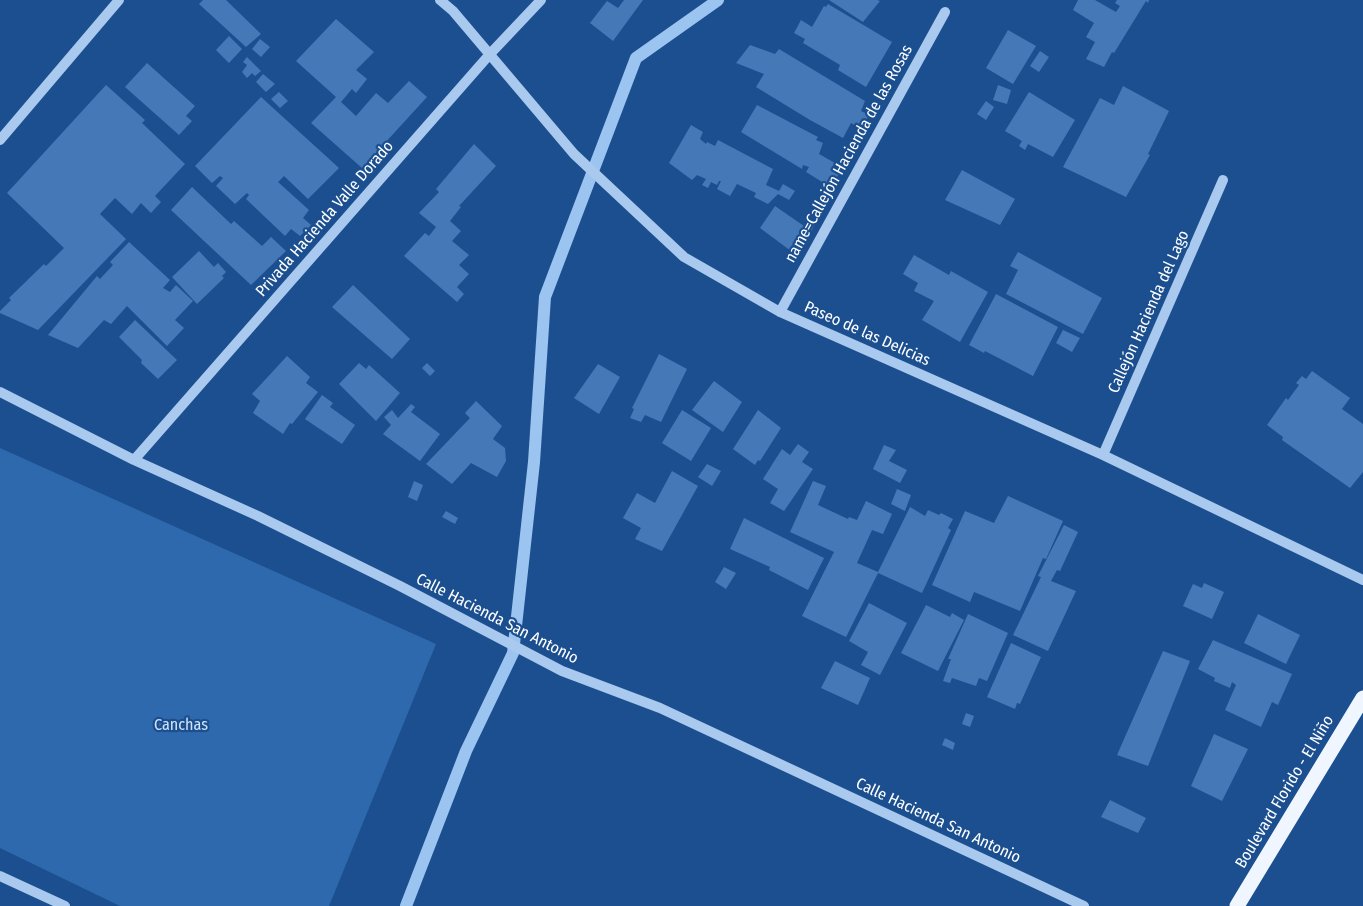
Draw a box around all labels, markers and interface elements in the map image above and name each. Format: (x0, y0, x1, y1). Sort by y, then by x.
street label: name=Callejón Hacienda de las Rosas (781, 42, 917, 266)
street label: Privada Hacienda Valle Dorado (252, 137, 398, 301)
street label: Callejón Hacienda del Lago (1104, 228, 1194, 396)
street label: Paseo de las Delicias (801, 298, 933, 370)
street label: Calle Hacienda San Antonio (413, 570, 581, 668)
street label: Boulevard Florido - El Niño (1232, 712, 1338, 872)
park label: Canchas (154, 716, 208, 736)
street label: Calle Hacienda San Antonio (853, 774, 1023, 868)

